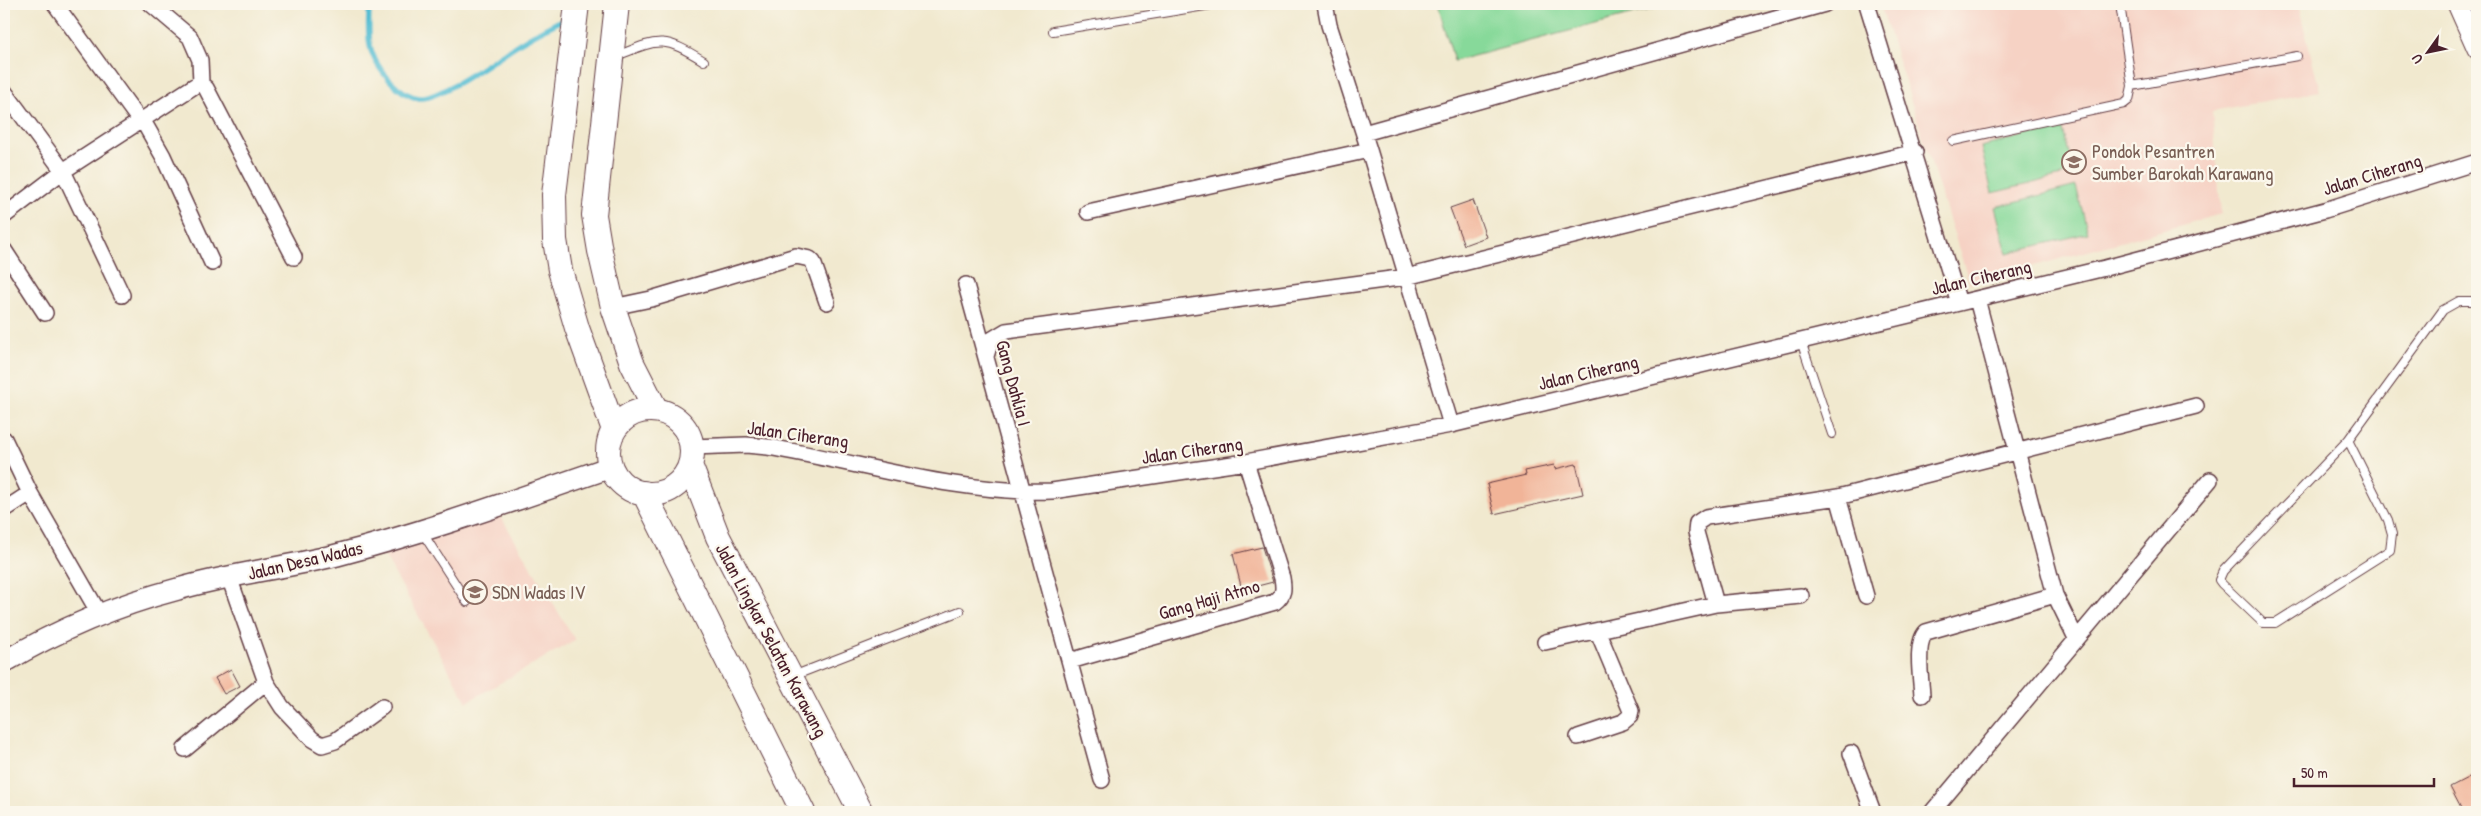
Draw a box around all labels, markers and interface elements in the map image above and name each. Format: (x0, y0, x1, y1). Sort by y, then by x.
north arrow (2404, 28, 2454, 78)
text: U (2406, 51, 2427, 68)
place label: Pondok Pesantren Sumber Barokah Karawang (2092, 138, 2274, 186)
street label: Jalan Ciherang (2319, 147, 2425, 201)
school or university icon: Pondok Pesantren Sumber Barokah Karawang (2061, 149, 2087, 175)
street label: Jalan Ciherang (1928, 253, 2034, 301)
street label: Gang Dahlia I (990, 337, 1038, 429)
street label: Jalan Ciherang (1535, 348, 1641, 396)
street label: Jalan Ciherang (746, 414, 850, 454)
street label: Jalan Ciherang (1140, 430, 1244, 470)
street label: Jalan Desa Wadas (245, 534, 365, 586)
street label: Jalan Lingkar Selatan Karawang (710, 538, 834, 742)
street label: Gang Haji Atmo (1156, 572, 1263, 626)
school or university icon: SDN Wadas IV (462, 579, 488, 605)
place label: SDN Wadas IV (492, 579, 585, 605)
scale bar (2294, 756, 2434, 788)
text: 50 m (2301, 762, 2328, 783)

